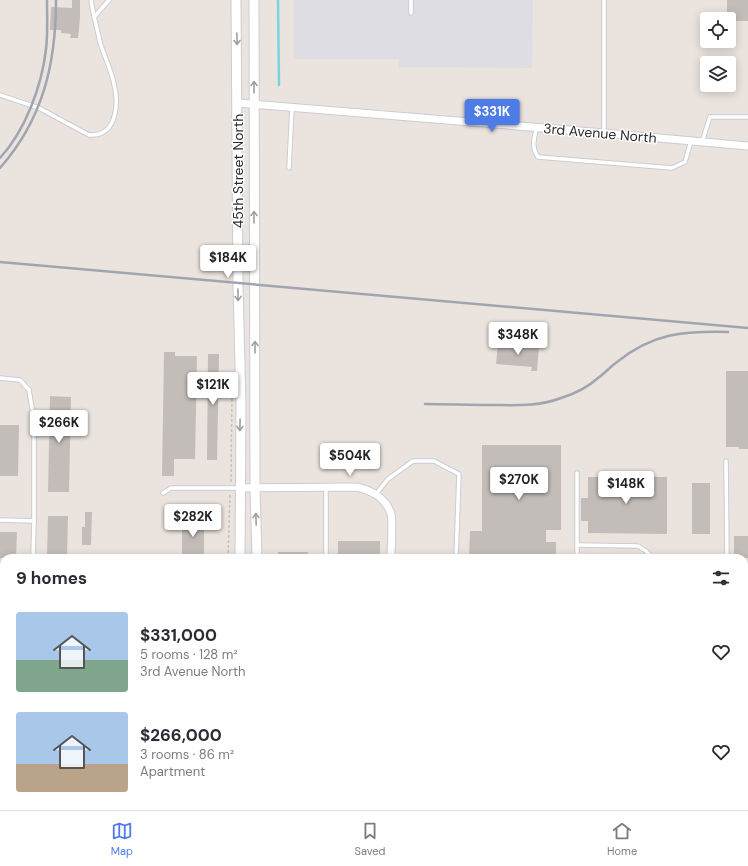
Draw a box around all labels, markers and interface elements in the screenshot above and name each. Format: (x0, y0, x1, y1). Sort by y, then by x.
map controls (700, 12, 736, 92)
button: locate (700, 12, 736, 48)
one-way arrow (233, 32, 241, 45)
button: layers (700, 56, 736, 92)
one-way arrow (250, 81, 258, 94)
pin: $331K (464, 99, 520, 133)
text: $331K (474, 103, 510, 120)
street label: 45th Street North (229, 114, 247, 228)
street label: 3rd Avenue North (543, 119, 657, 147)
one-way arrow (250, 211, 258, 224)
pin: $184K (200, 245, 256, 279)
text: $184K (209, 249, 247, 266)
one-way arrow (235, 288, 242, 301)
pin: $348K (490, 322, 546, 356)
text: $348K (498, 326, 538, 343)
one-way arrow (251, 341, 259, 354)
pin: $121K (185, 372, 241, 406)
text: $121K (196, 376, 230, 393)
pin: $266K (31, 410, 87, 444)
text: $266K (39, 414, 79, 431)
one-way arrow (236, 418, 244, 431)
pin: $504K (322, 443, 378, 477)
text: $504K (329, 447, 371, 464)
pin: $270K (491, 467, 547, 501)
text: $270K (499, 471, 539, 488)
pin: $148K (598, 471, 654, 505)
text: $148K (607, 475, 645, 492)
pin: $282K (165, 504, 221, 538)
text: $282K (173, 508, 213, 525)
one-way arrow (252, 513, 260, 526)
text: 9 homes (16, 567, 87, 589)
icon: filters (710, 567, 732, 589)
text: $331,000 (140, 624, 217, 646)
icon: home (48, 628, 96, 676)
icon: heart (710, 641, 732, 663)
text: 5 rooms · 128 m² (140, 646, 238, 663)
text: 3rd Avenue North (140, 663, 246, 680)
text: $266,000 (140, 724, 222, 746)
icon: home (48, 728, 96, 776)
icon: heart (710, 741, 732, 763)
text: 3 rooms · 86 m² (140, 746, 234, 763)
text: Apartment (140, 763, 205, 780)
tab: Map (111, 820, 133, 858)
tab: Saved (355, 820, 385, 858)
tab: Home (607, 820, 637, 858)

